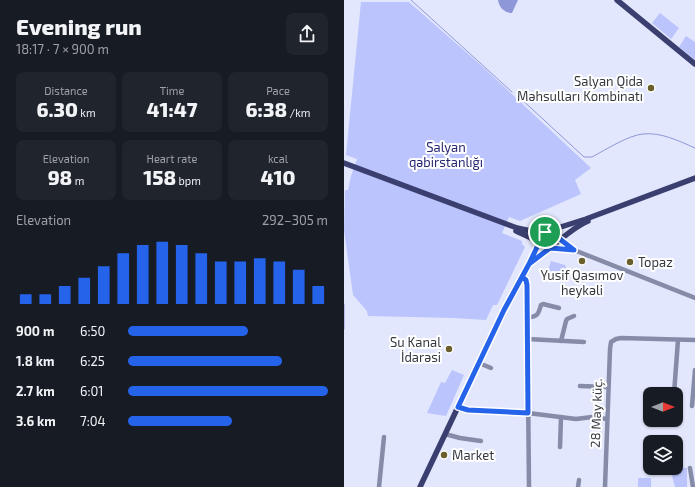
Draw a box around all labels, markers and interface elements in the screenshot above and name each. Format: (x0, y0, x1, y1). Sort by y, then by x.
text: Evening run (16, 13, 142, 39)
button: share (286, 13, 328, 55)
text: 18:17 · 7 × 900 m (16, 41, 109, 57)
place label: Salyan Qida Məhsulları Kombinatı (517, 73, 643, 104)
marker: Salyan Qida Məhsulları Kombinatı (646, 83, 656, 93)
text: Distance (44, 84, 88, 97)
text: Time (160, 84, 184, 97)
text: Pace (266, 84, 290, 97)
text: 6.30 (36, 97, 78, 121)
text: 41:47 (146, 97, 198, 121)
text: 6:38 (246, 97, 287, 121)
text: km (78, 106, 96, 119)
text: /km (287, 106, 310, 119)
park label: Salyan qəbirstanlığı (409, 139, 483, 170)
text: Elevation (43, 152, 89, 165)
text: Heart rate (147, 152, 197, 165)
text: kcal (268, 152, 288, 165)
text: 98 (48, 165, 72, 189)
text: 158 (143, 165, 176, 189)
text: 410 (261, 165, 295, 189)
text: m (72, 174, 84, 187)
text: bpm (176, 174, 201, 187)
text: Elevation (16, 212, 71, 228)
text: 292–305 m (262, 212, 328, 228)
pin (528, 215, 562, 249)
icon: arrive (534, 221, 556, 243)
place label: Topaz (638, 254, 673, 270)
marker: Yusif Qasımov heykəli (577, 256, 587, 266)
marker: Topaz (625, 257, 635, 267)
place label: Yusif Qasımov heykəli (541, 267, 623, 298)
text: 900 m (16, 323, 54, 339)
text: 6:50 (80, 323, 105, 339)
place label: Su Kanal İdarəsi (390, 334, 441, 365)
marker: Su Kanal İdarəsi (444, 344, 454, 354)
text: 1.8 km (16, 353, 54, 369)
text: 6:25 (80, 353, 105, 369)
street label: 28 May küç. (587, 378, 606, 448)
text: 2.7 km (16, 383, 55, 399)
text: 6:01 (80, 383, 104, 399)
north arrow (643, 387, 683, 427)
map controls (643, 387, 683, 475)
text: 3.6 km (16, 413, 56, 429)
text: 7:04 (80, 413, 106, 429)
button: layers (643, 435, 683, 475)
place label: Market (452, 447, 494, 463)
marker: Market (439, 450, 449, 460)

